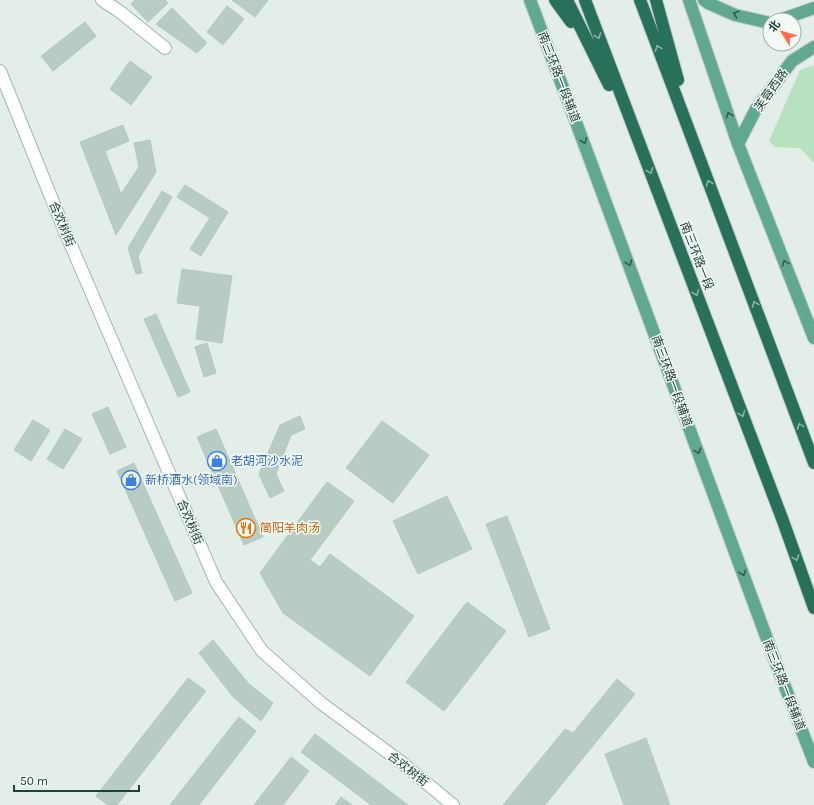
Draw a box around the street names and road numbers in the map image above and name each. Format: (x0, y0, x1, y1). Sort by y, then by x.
street label: 南三环路一段辅道 (535, 30, 583, 124)
street label: 芙蓉西路 (751, 66, 791, 114)
street label: 合欢树街 (46, 199, 78, 249)
street label: 南三环路一段 (678, 220, 716, 292)
street label: 南三环路一段辅道 (649, 333, 695, 429)
street label: 合欢树街 (174, 497, 206, 547)
street label: 南三环路一段辅道 (760, 638, 808, 732)
street label: 合欢树街 (385, 749, 431, 789)

